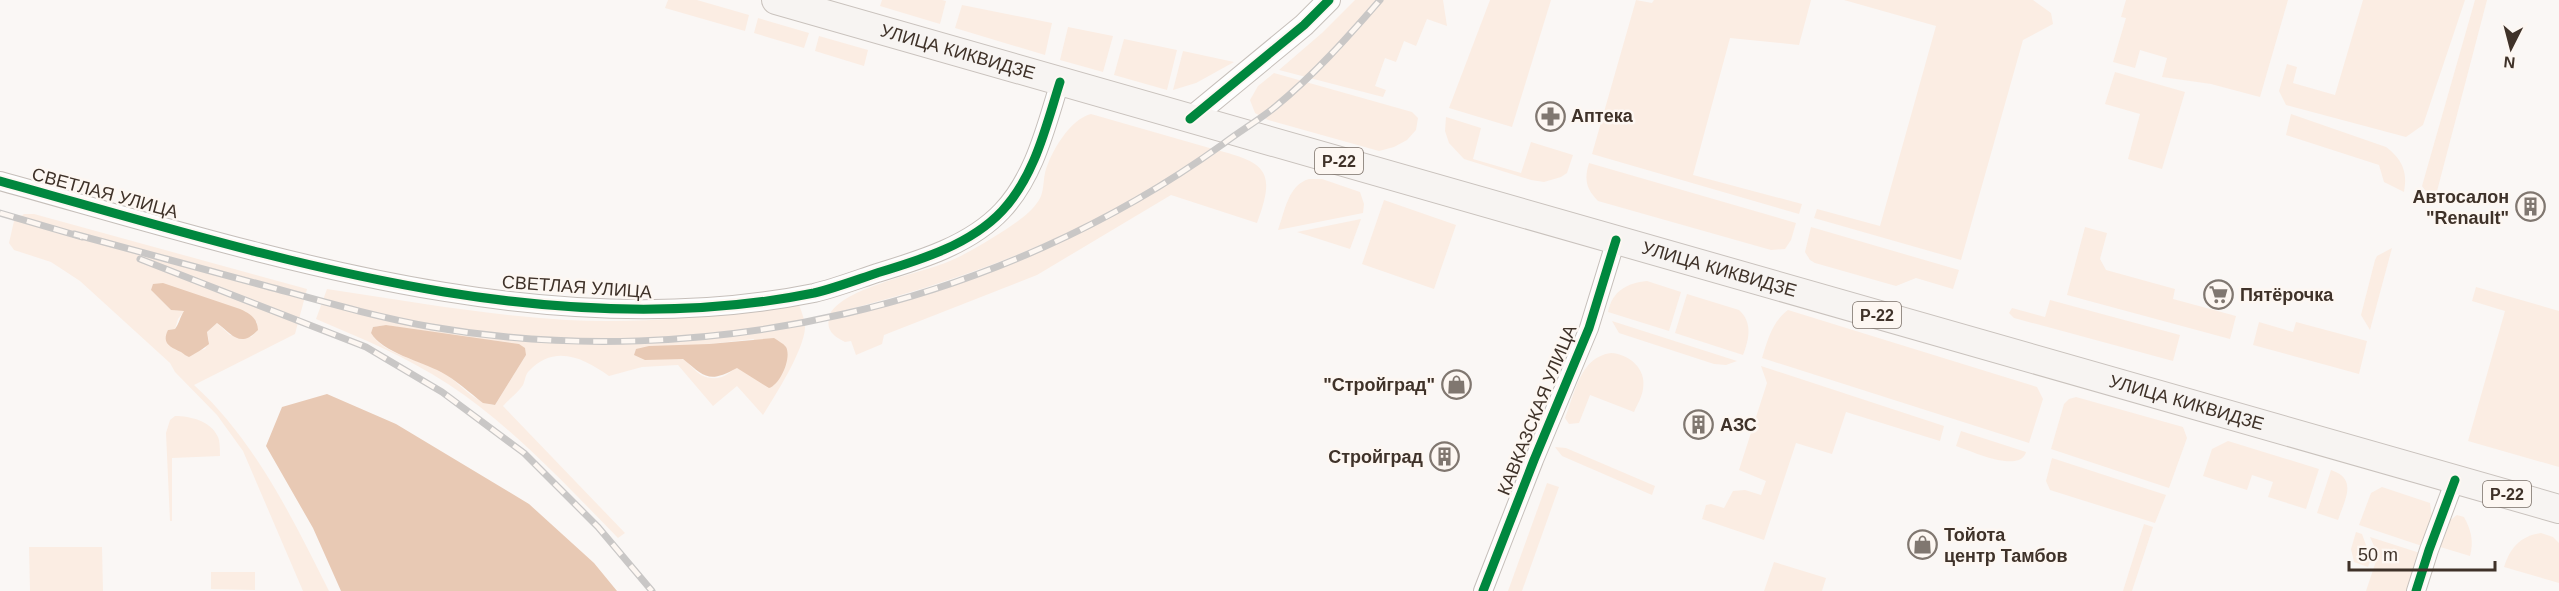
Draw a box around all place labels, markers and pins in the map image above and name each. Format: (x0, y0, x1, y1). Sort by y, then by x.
pharmacy icon: Аптека (1534, 100, 1566, 132)
place label: Аптека (1571, 106, 1634, 126)
place label: Автосалон "Renault" (2413, 187, 2509, 228)
building icon: Автосалон "Renault" (2514, 191, 2546, 223)
supermarket icon: Пятёрочка (2203, 279, 2235, 311)
place label: Пятёрочка (2240, 285, 2334, 305)
shop icon: "Стройград" (1440, 369, 1472, 401)
place label: "Стройград" (1323, 375, 1435, 395)
building icon: АЗС (1683, 409, 1715, 441)
place label: АЗС (1720, 415, 1757, 435)
building icon: Стройград (1428, 441, 1460, 473)
place label: Стройград (1328, 447, 1424, 467)
place label: Тойота центр Тамбов (1944, 525, 2068, 566)
shop icon: Тойота центр Тамбов (1907, 529, 1939, 561)

